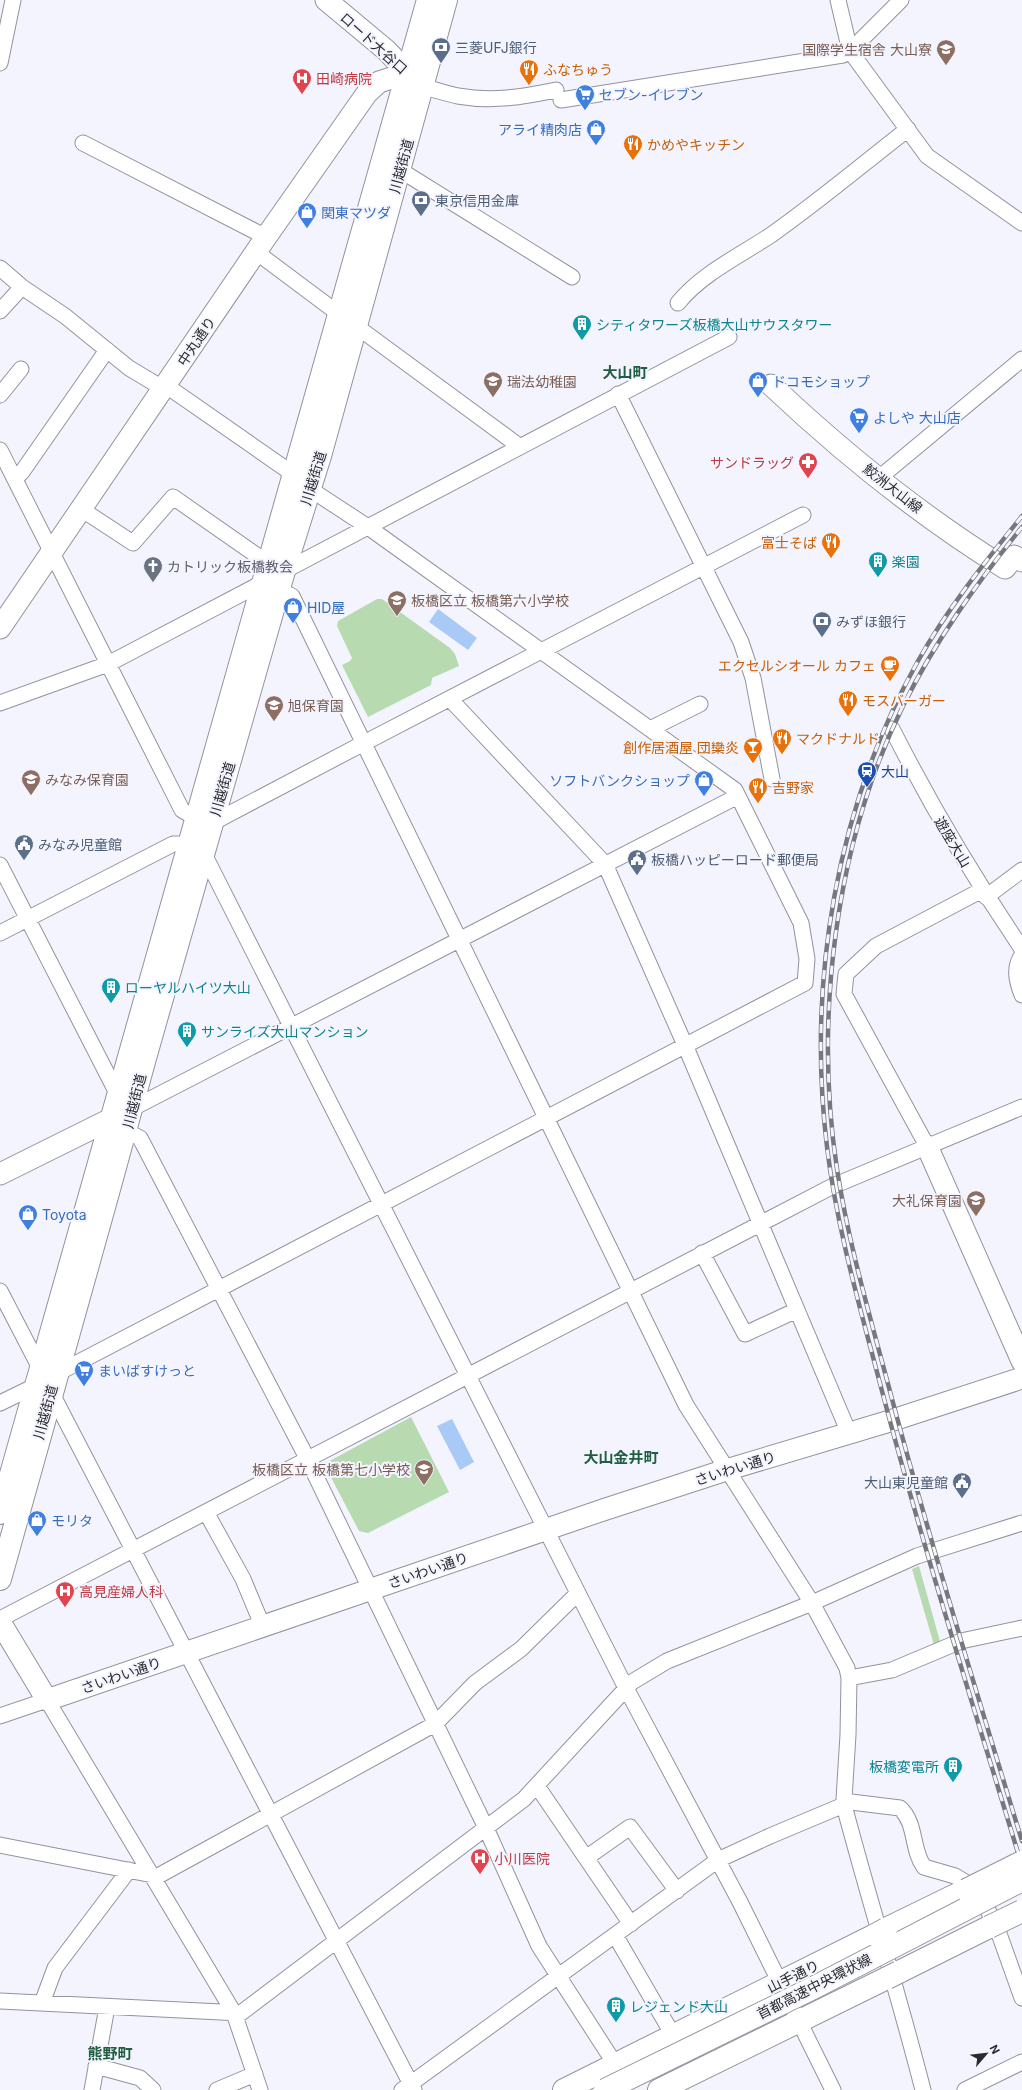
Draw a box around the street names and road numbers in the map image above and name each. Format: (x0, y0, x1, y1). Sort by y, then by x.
street label: ロード大谷口 (337, 9, 411, 77)
street label: 川越街道 (386, 137, 416, 195)
street label: 中丸通り (173, 313, 219, 369)
street label: 川越街道 (297, 449, 329, 507)
street label: 鮫洲大山線 (860, 460, 926, 516)
street label: 川越街道 (206, 760, 238, 818)
street label: 遊座大山 (931, 814, 975, 870)
street label: 川越街道 (119, 1072, 149, 1130)
street label: 川越街道 (30, 1383, 60, 1441)
street label: さいわい通り (692, 1448, 778, 1488)
street label: さいわい通り (386, 1548, 470, 1592)
street label: さいわい通り (79, 1653, 163, 1697)
street label: 首都高速中央環状線 (754, 1950, 874, 2022)
street label: 山手通り (764, 1956, 822, 1996)

